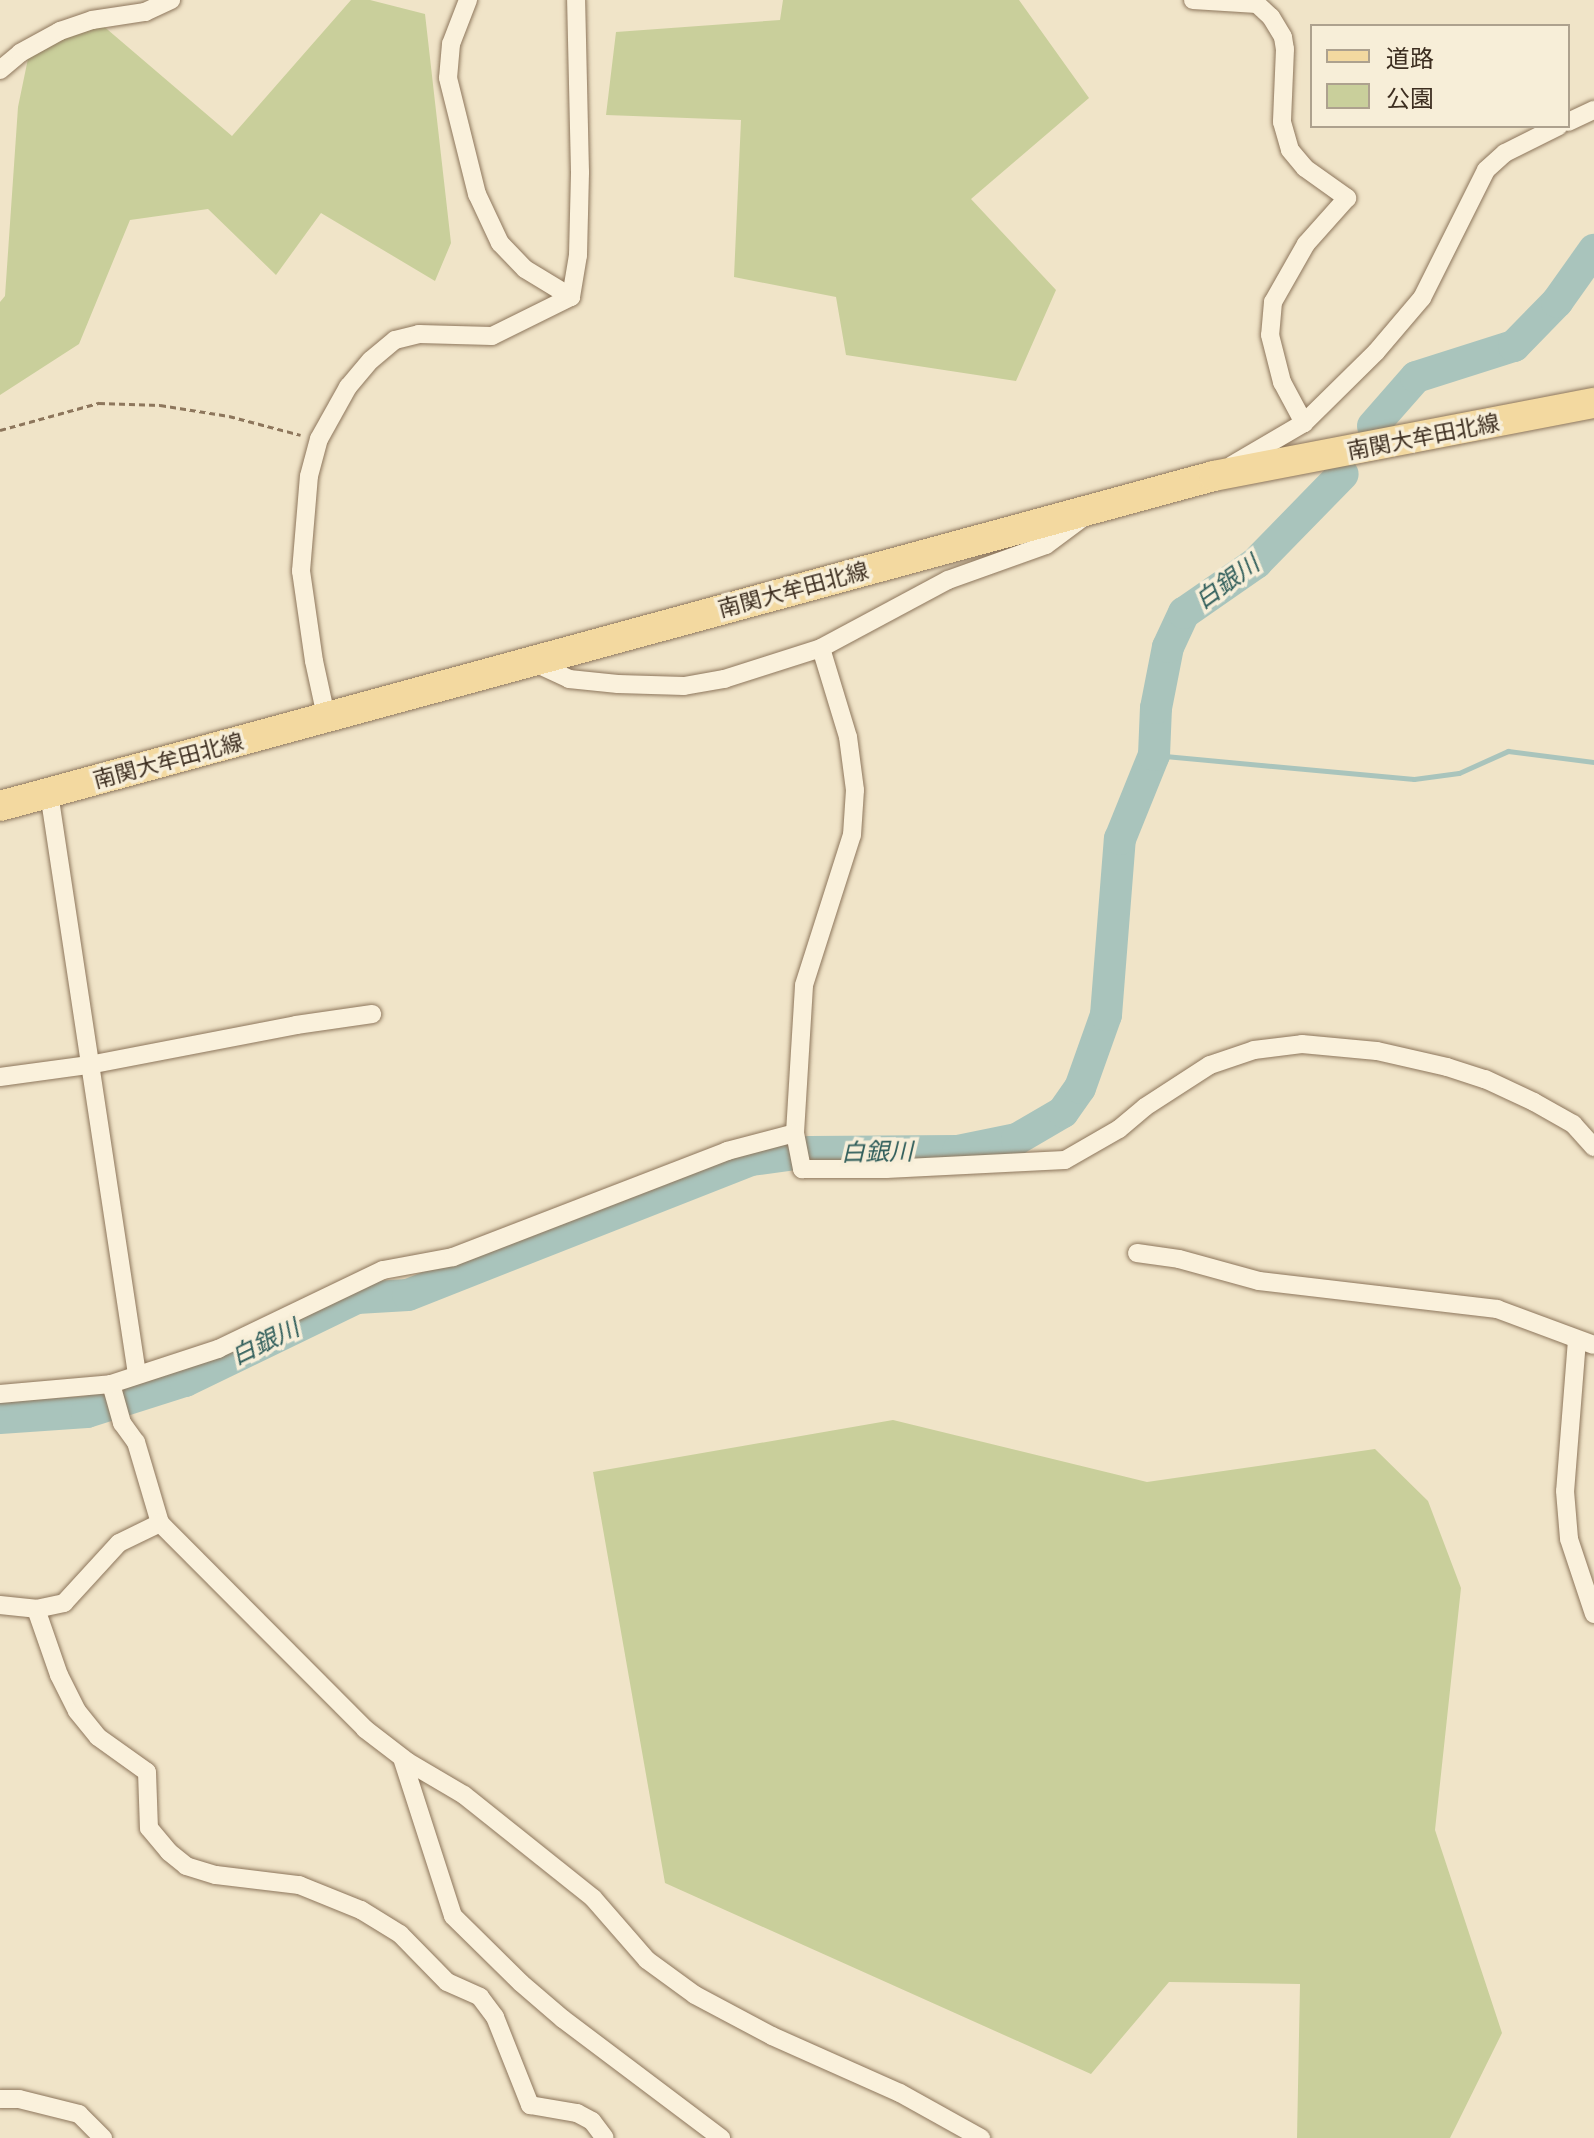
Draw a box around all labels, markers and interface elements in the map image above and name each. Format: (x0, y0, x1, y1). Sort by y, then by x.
legend (1310, 24, 1570, 128)
text: 道路 (1386, 42, 1434, 74)
text: 公園 (1386, 82, 1434, 114)
street label: 南関大牟田北線 (1345, 408, 1501, 464)
water label: 白銀川 (1189, 549, 1265, 615)
street label: 南関大牟田北線 (715, 556, 871, 622)
street label: 南関大牟田北線 (90, 727, 246, 793)
water label: 白銀川 (841, 1137, 913, 1167)
water label: 白銀川 (226, 1313, 304, 1371)

